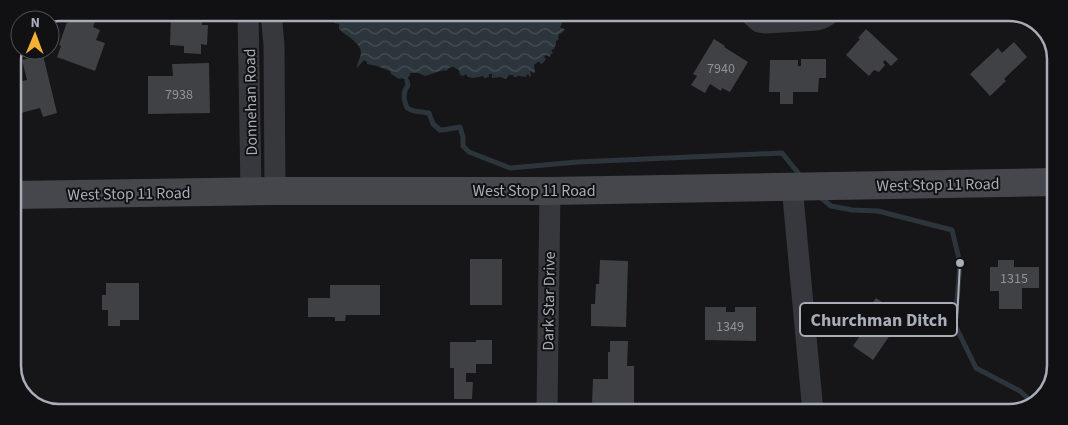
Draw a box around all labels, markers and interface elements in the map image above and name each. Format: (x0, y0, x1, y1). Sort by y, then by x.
north arrow (10, 10, 60, 60)
text: N (30, 13, 40, 33)
street label: Donnehan Road (239, 48, 263, 156)
house number: 7940 (707, 59, 735, 79)
house number: 7938 (165, 85, 193, 105)
street label: West Stop 11 Road (876, 173, 1000, 197)
street label: West Stop 11 Road (472, 180, 596, 202)
street label: West Stop 11 Road (67, 182, 191, 206)
street label: Dark Star Drive (537, 251, 561, 351)
house number: 1315 (1000, 269, 1028, 289)
callout: Churchman Ditch (800, 303, 957, 336)
text: Churchman Ditch (810, 308, 948, 333)
house number: 1349 (716, 317, 744, 337)

